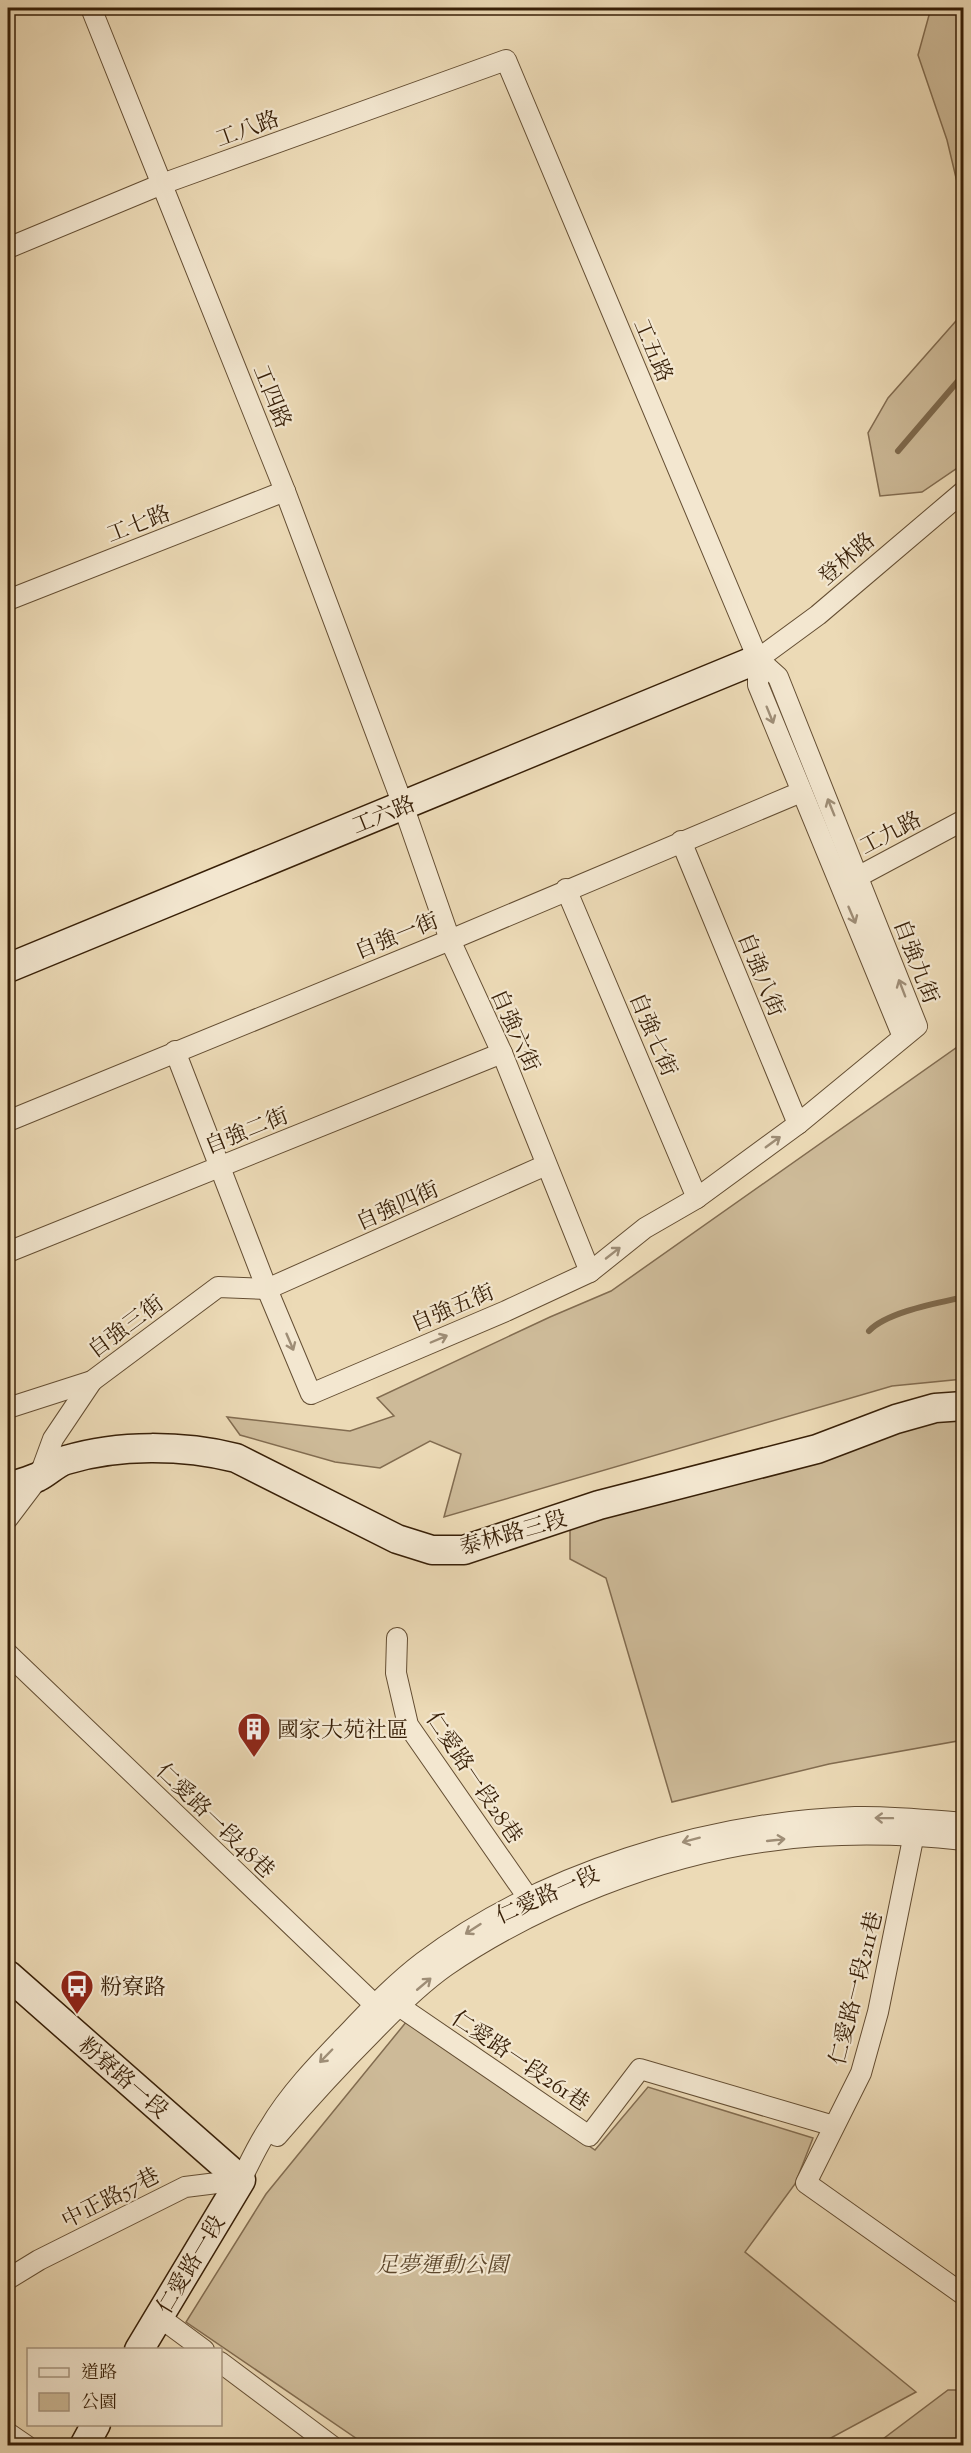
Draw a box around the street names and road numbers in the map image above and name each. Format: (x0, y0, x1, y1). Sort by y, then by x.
street label: 工八路 (212, 104, 285, 157)
street label: 工五路 (624, 315, 679, 388)
street label: 工四路 (243, 361, 297, 434)
street label: 工七路 (103, 499, 176, 553)
street label: 登林路 (813, 527, 883, 594)
street label: 工六路 (348, 790, 421, 844)
street label: 工九路 (855, 805, 928, 864)
street label: 自強一街 (350, 906, 444, 969)
street label: 自強九街 (883, 915, 945, 1009)
street label: 自強八街 (728, 928, 791, 1022)
street label: 自強六街 (481, 985, 546, 1078)
street label: 自強七街 (619, 988, 683, 1082)
street label: 自強二街 (200, 1101, 294, 1164)
street label: 自強四街 (352, 1175, 445, 1240)
street label: 自強五街 (406, 1278, 500, 1342)
street label: 自強三街 (82, 1289, 172, 1368)
street label: 泰林路三段 (457, 1504, 571, 1565)
street label: 仁愛路一段28巷 (416, 1706, 529, 1851)
street label: 仁愛路一段48巷 (147, 1757, 280, 1887)
street label: 仁愛路一段 (491, 1860, 605, 1934)
street label: 仁愛路一段211巷 (823, 1909, 892, 2069)
street label: 仁愛路一段261巷 (444, 2004, 595, 2121)
street label: 粉寮路一段 (70, 2031, 174, 2127)
street label: 中正路57巷 (57, 2161, 166, 2238)
street label: 仁愛路一段 (151, 2210, 235, 2321)

